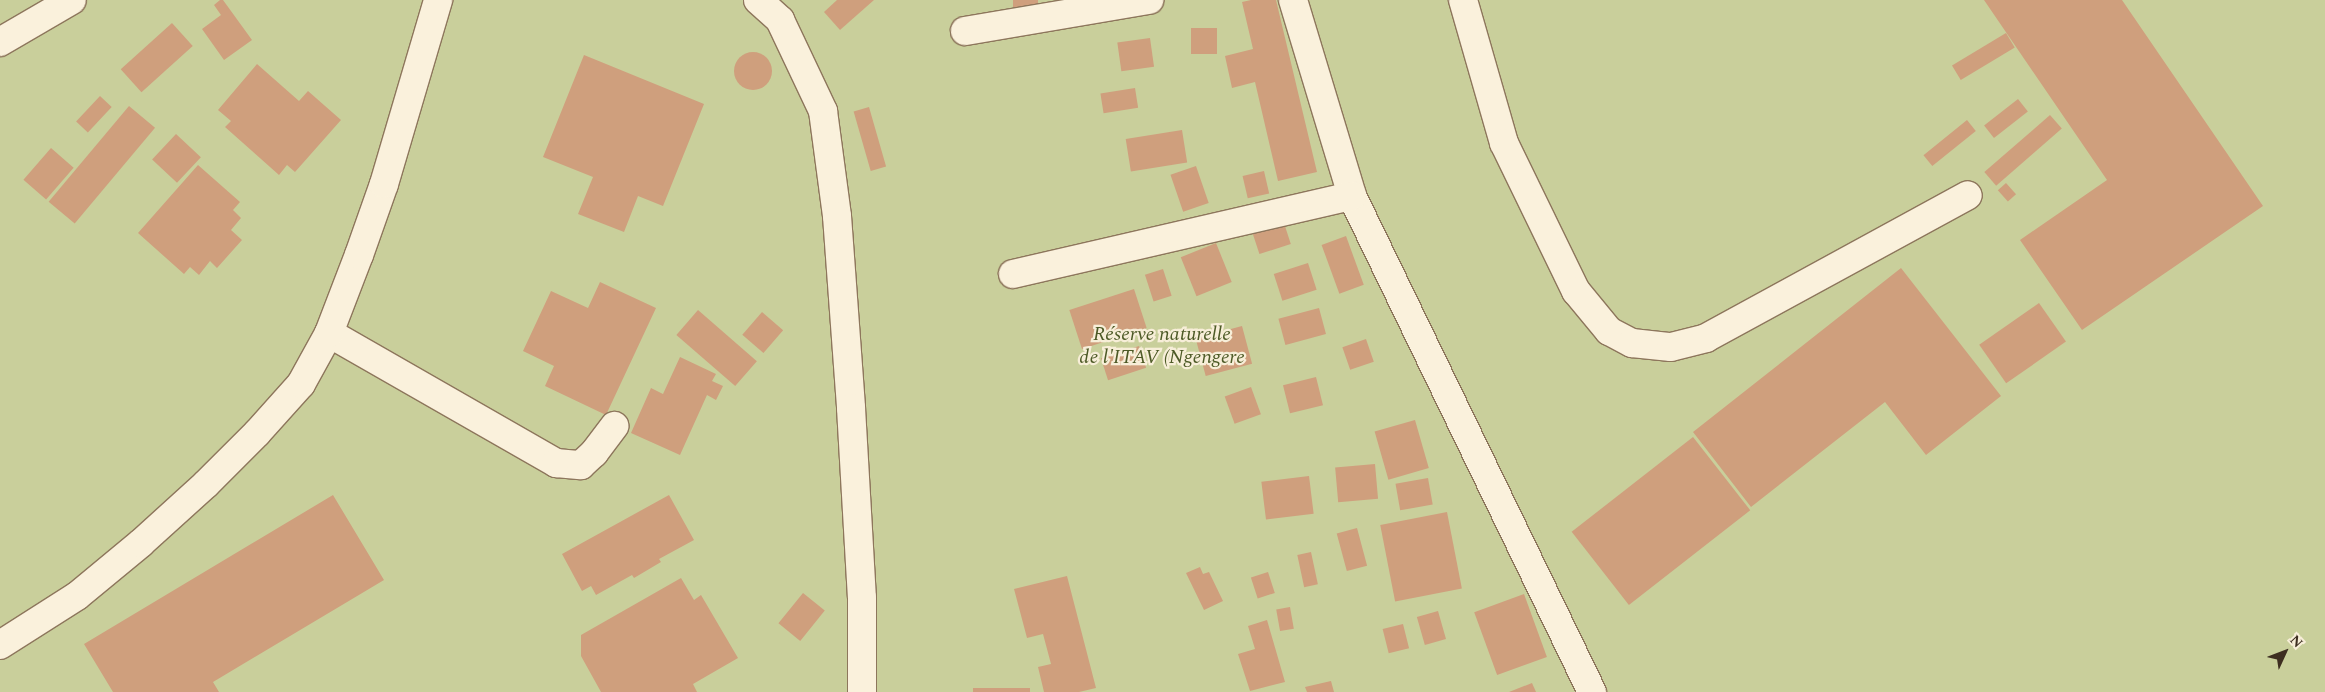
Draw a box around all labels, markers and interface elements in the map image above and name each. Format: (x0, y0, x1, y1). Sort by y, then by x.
park label: Réserve naturelle de l'ITAV (Ngengere (1079, 322, 1245, 369)
north arrow (2260, 627, 2310, 677)
text: N (2285, 630, 2308, 653)

